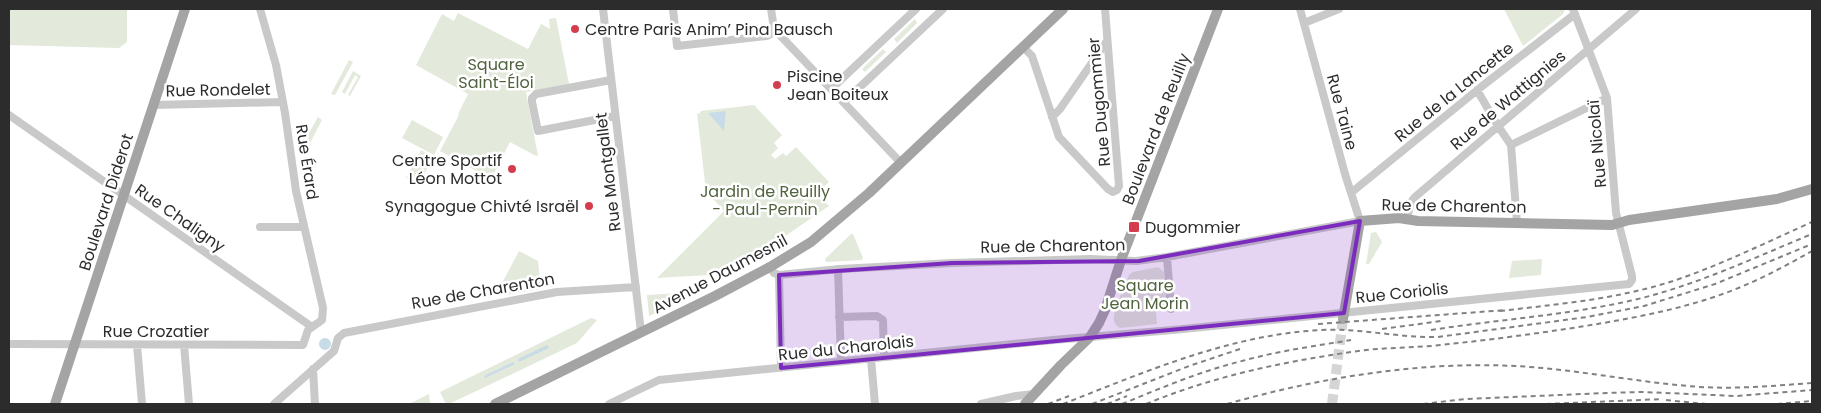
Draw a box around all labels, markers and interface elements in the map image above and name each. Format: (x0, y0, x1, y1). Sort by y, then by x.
place label: Centre Paris Anim’ Pina Bausch (585, 18, 833, 41)
marker: Centre Paris Anim’ Pina Bausch (569, 23, 581, 35)
street label: Rue Dugommier (1082, 36, 1116, 168)
street label: Rue de la Lancette (1389, 37, 1519, 147)
street label: Rue de Wattignies (1445, 45, 1571, 155)
street label: Boulevard de Reuilly (1116, 50, 1196, 208)
park label: Square Saint-Éloi (458, 53, 534, 94)
place label: Piscine Jean Boiteux (787, 65, 889, 106)
street label: Rue Taine (1321, 71, 1363, 153)
street label: Rue Rondelet (165, 78, 271, 102)
marker: Piscine Jean Boiteux (771, 79, 783, 91)
street label: Rue Nicolaï (1582, 98, 1612, 189)
street label: Rue Montgallet (589, 111, 627, 233)
street label: Rue Érard (290, 123, 324, 201)
street label: Boulevard Diderot (73, 130, 139, 274)
place label: Centre Sportif Léon Mottot (392, 149, 502, 190)
marker: Centre Sportif Léon Mottot (506, 163, 518, 175)
street label: Rue Chaligny (130, 178, 230, 258)
park label: Jardin de Reuilly - Paul-Pernin (700, 180, 830, 221)
street label: Rue de Charenton (1381, 193, 1527, 219)
place label: Synagogue Chivté Israël (385, 195, 579, 218)
marker: Synagogue Chivté Israël (583, 200, 595, 212)
place label: Dugommier (1145, 216, 1240, 239)
marker: Dugommier (1127, 220, 1141, 234)
street label: Avenue Daumesnil (649, 229, 791, 319)
street label: Rue de Charenton (980, 233, 1126, 259)
street label: Rue de Charenton (410, 267, 556, 315)
park label: Square Jean Morin (1101, 274, 1189, 315)
street label: Rue Coriolis (1354, 277, 1450, 309)
street label: Rue Crozatier (103, 320, 209, 343)
street label: Rue du Charolais (777, 329, 915, 367)

